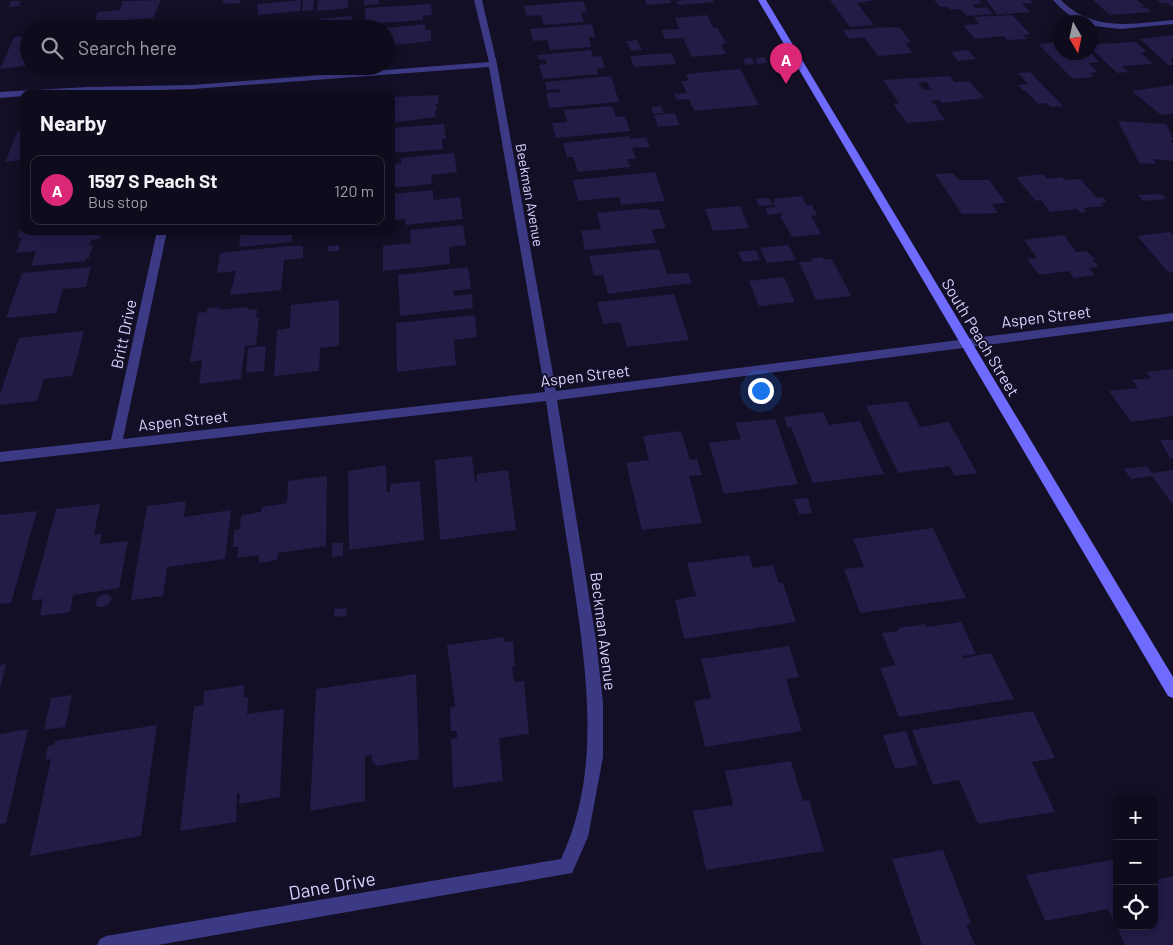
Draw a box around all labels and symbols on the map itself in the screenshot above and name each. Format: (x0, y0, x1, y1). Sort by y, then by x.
north arrow (1053, 15, 1098, 60)
pin: A (770, 43, 802, 84)
street label: Beekman Avenue (513, 142, 547, 248)
street label: South Peach Street (938, 275, 1024, 399)
street label: Britt Drive (106, 298, 140, 370)
street label: Aspen Street (1000, 301, 1092, 331)
street label: Aspen Street (539, 360, 631, 390)
your location (748, 378, 774, 404)
street label: Aspen Street (137, 406, 229, 434)
street label: Beckman Avenue (587, 571, 621, 691)
street label: Dane Drive (287, 866, 377, 904)

